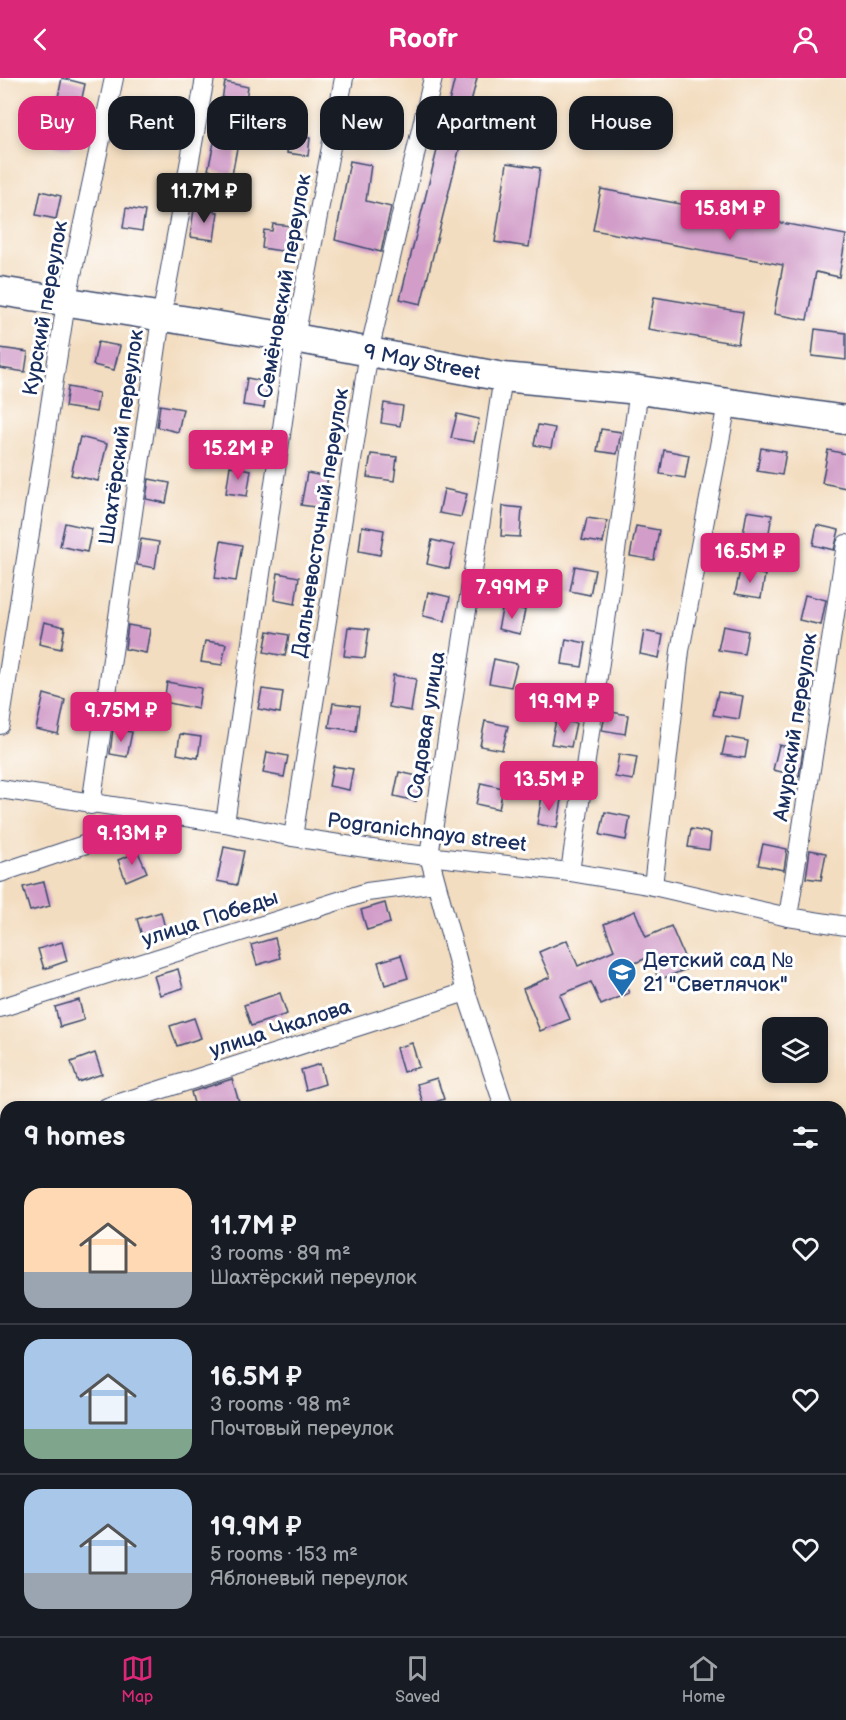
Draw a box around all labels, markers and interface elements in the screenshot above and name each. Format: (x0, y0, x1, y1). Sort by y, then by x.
icon: back (24, 23, 57, 56)
text: Roofr (388, 23, 458, 55)
icon: person (789, 23, 822, 56)
chip: Buy (18, 96, 96, 150)
chip: Rent (108, 96, 195, 150)
chip: Filters (207, 96, 308, 150)
chip: New (320, 96, 404, 150)
chip: Apartment (416, 96, 557, 150)
chip: House (569, 96, 673, 150)
street label: Семёновский переулок (252, 172, 317, 400)
pin: 11.7M ₽ (149, 173, 259, 224)
text: 11.7M ₽ (171, 180, 237, 204)
pin: 15.8M ₽ (675, 190, 785, 241)
text: 15.8M ₽ (695, 197, 765, 221)
street label: Курский переулок (18, 219, 73, 397)
street label: Шахтёрский переулок (94, 328, 149, 546)
street label: 9 May Street (361, 339, 483, 386)
street label: Дальневосточный переулок (287, 387, 354, 660)
pin: 15.2M ₽ (183, 430, 293, 481)
text: 15.2M ₽ (203, 437, 273, 461)
pin: 16.5M ₽ (695, 533, 805, 584)
text: 16.5M ₽ (715, 540, 785, 564)
pin: 7.99M ₽ (457, 569, 567, 620)
text: 7.99M ₽ (475, 576, 549, 600)
street label: Амурский переулок (768, 631, 823, 824)
street label: Садовая улица (402, 649, 451, 801)
pin: 19.9M ₽ (509, 683, 619, 734)
text: 19.9M ₽ (529, 690, 599, 714)
pin: 9.75M ₽ (66, 692, 176, 743)
text: 9.75M ₽ (85, 699, 157, 723)
pin: 13.5M ₽ (494, 761, 604, 812)
text: 13.5M ₽ (514, 768, 584, 792)
street label: Pogranichnaya street (326, 808, 529, 857)
pin: 9.13M ₽ (77, 815, 187, 866)
text: 9.13M ₽ (97, 822, 167, 846)
street label: улица Победы (139, 885, 281, 952)
place label: Детский сад № 21 "Светлячок" (643, 948, 793, 997)
school or university icon: Детский сад № 21 "Светлячок" (606, 956, 638, 998)
street label: улица Чкалова (206, 994, 355, 1063)
map controls (762, 1017, 828, 1083)
button: layers (762, 1017, 828, 1083)
icon: filters (789, 1121, 822, 1154)
text: 9 homes (24, 1122, 125, 1153)
text: 11.7M ₽ (210, 1211, 297, 1242)
icon: home (72, 1212, 144, 1284)
icon: heart (789, 1232, 822, 1265)
text: 3 rooms · 89 m² (210, 1242, 351, 1266)
text: Шахтёрский переулок (210, 1266, 417, 1290)
text: 16.5M ₽ (210, 1362, 302, 1393)
icon: home (72, 1363, 144, 1435)
icon: heart (789, 1383, 822, 1416)
text: 3 rooms · 98 m² (210, 1393, 351, 1417)
text: Почтовый переулок (210, 1417, 394, 1441)
text: 19.9M ₽ (210, 1512, 302, 1543)
icon: home (72, 1513, 144, 1585)
icon: heart (789, 1533, 822, 1566)
text: 5 rooms · 153 m² (210, 1543, 358, 1567)
text: Яблоневый переулок (210, 1567, 408, 1591)
tab: Map (121, 1652, 154, 1707)
tab: Saved (395, 1652, 440, 1707)
tab: Home (682, 1652, 725, 1707)

